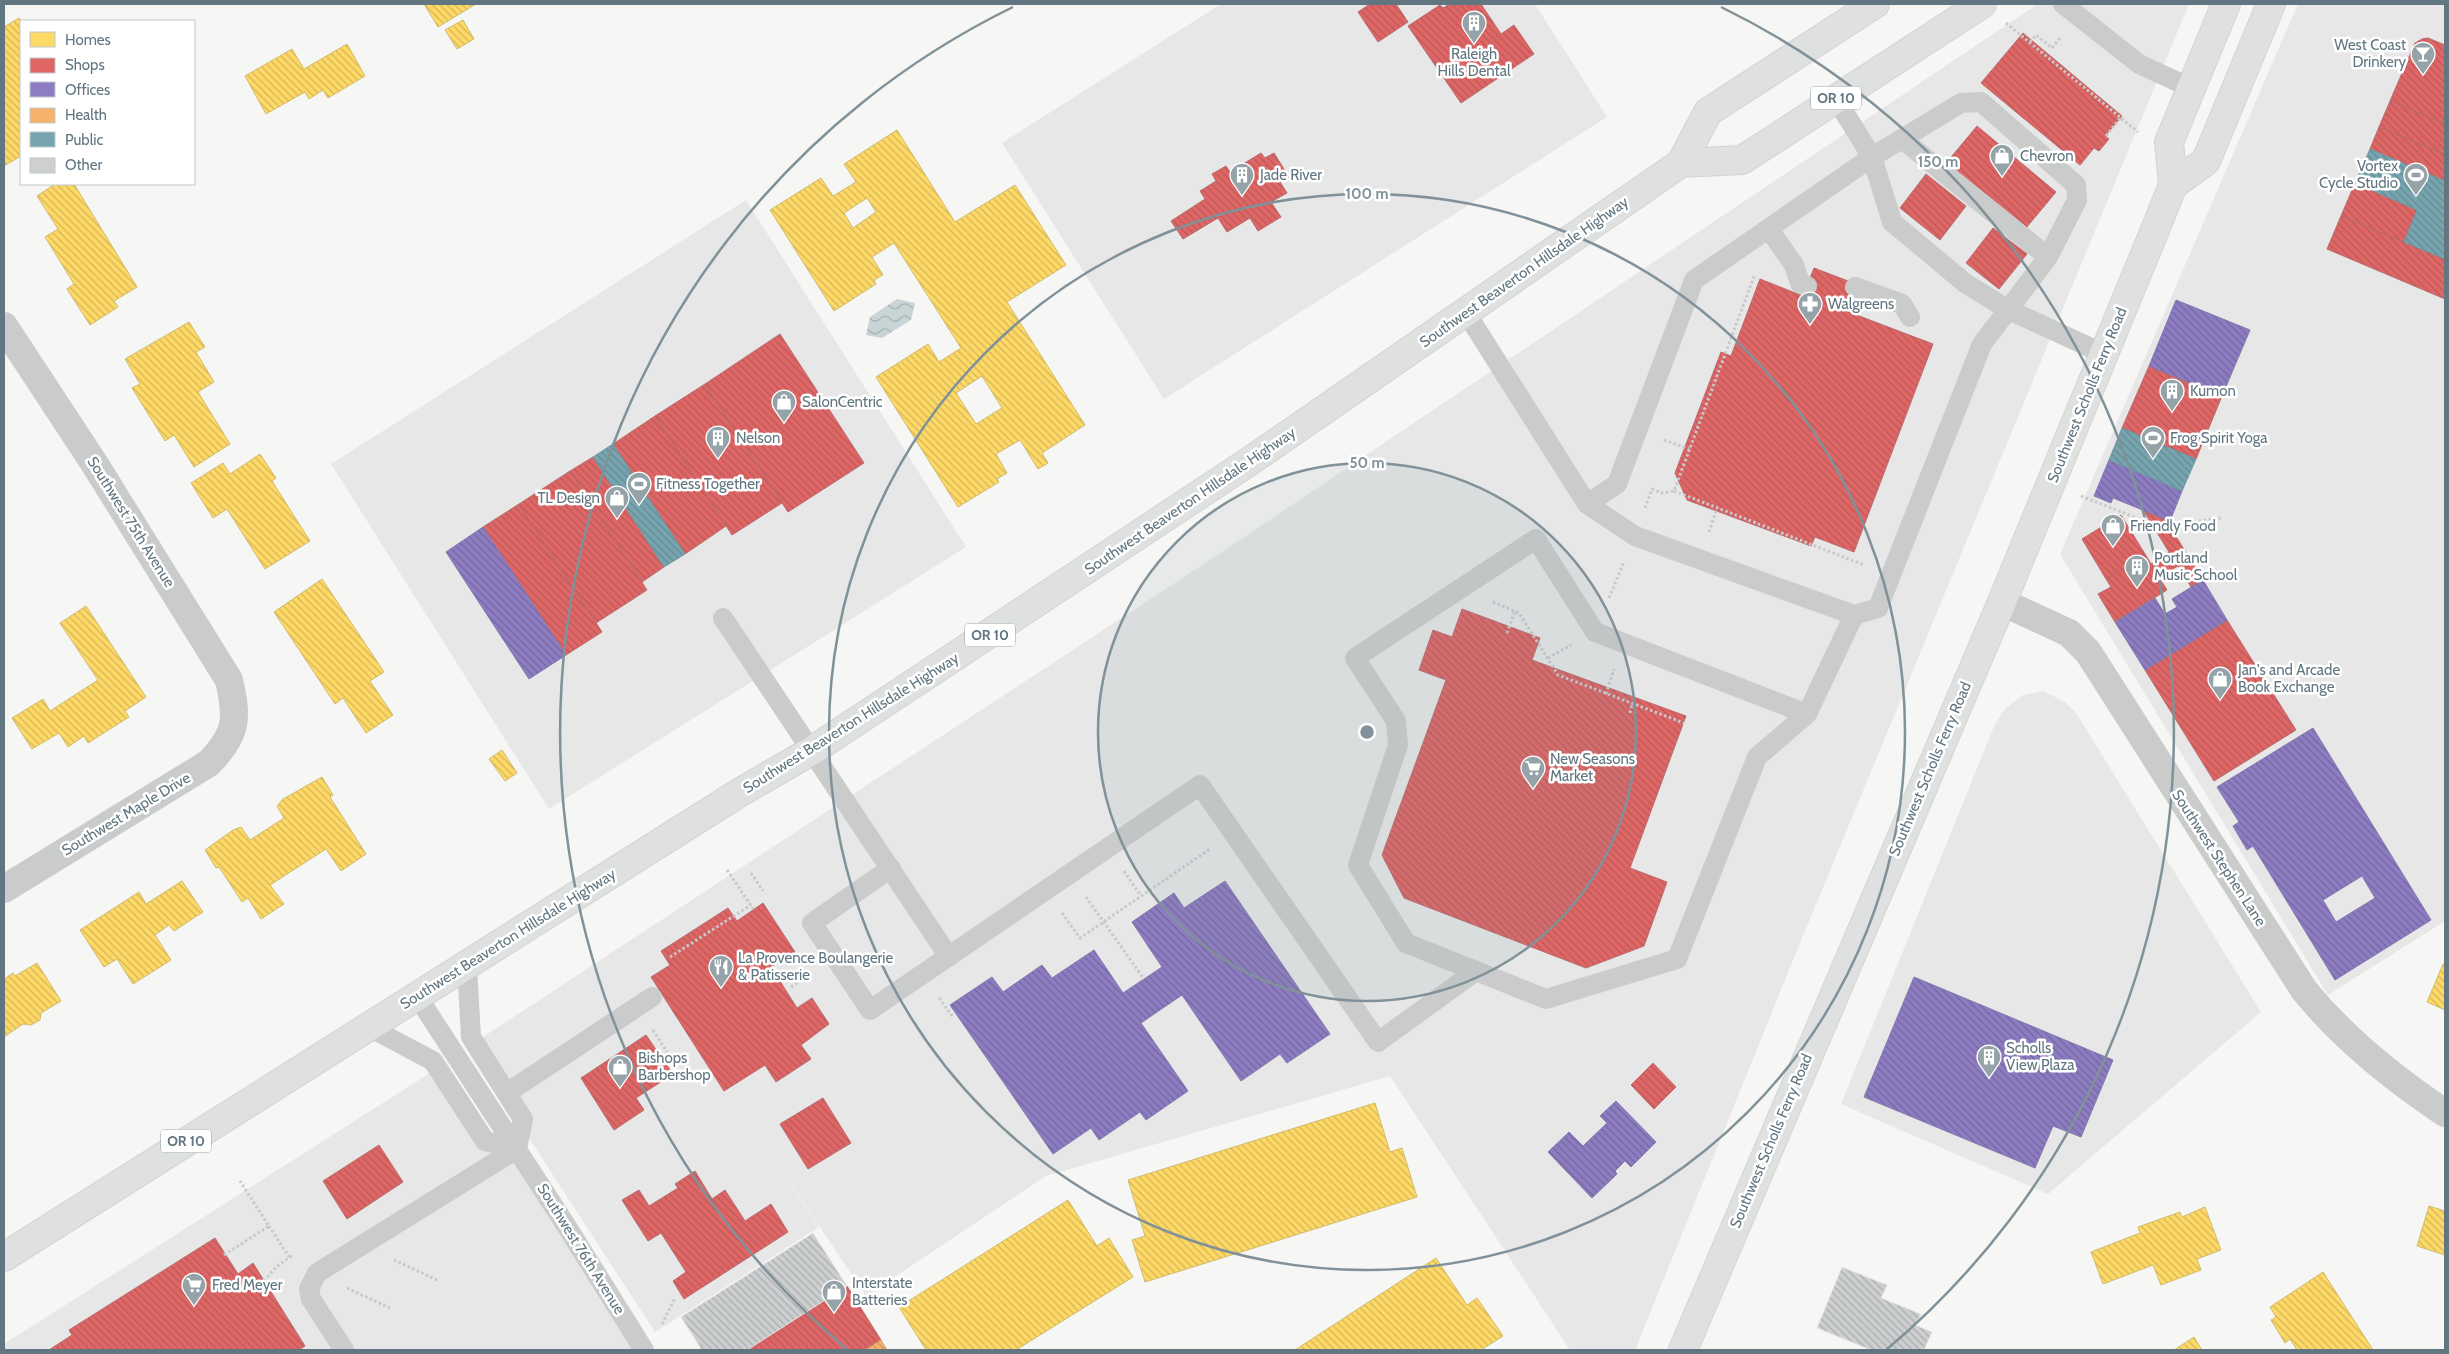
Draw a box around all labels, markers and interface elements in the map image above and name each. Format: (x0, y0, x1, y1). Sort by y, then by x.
building icon: Raleigh Hills Dental (1461, 10, 1487, 44)
legend (20, 20, 195, 185)
text: Homes (65, 31, 111, 49)
place label: West Coast Drinkery (2334, 36, 2406, 71)
bar icon: West Coast Drinkery (2410, 41, 2436, 75)
place label: Raleigh Hills Dental (1438, 45, 1511, 80)
text: Shops (65, 56, 105, 74)
text: Offices (65, 81, 110, 99)
road number: OR 10 (1811, 86, 1861, 110)
text: Health (65, 106, 107, 124)
text: Public (65, 131, 103, 149)
shop icon: Chevron (1989, 143, 2015, 177)
place label: Chevron (2020, 147, 2074, 165)
text: 150 m (1918, 153, 1958, 171)
text: Other (65, 156, 102, 174)
place label: Vortex Cycle Studio (2319, 157, 2398, 192)
building icon: Jade River (1229, 162, 1255, 196)
sports icon: Vortex Cycle Studio (2403, 162, 2429, 196)
place label: Jade River (1259, 166, 1322, 184)
text: 100 m (1345, 185, 1389, 203)
street label: Southwest Beaverton Hillsdale Highway (1416, 192, 1632, 351)
pharmacy icon: Walgreens (1797, 291, 1823, 325)
place label: Walgreens (1828, 295, 1894, 313)
street label: Southwest Scholls Ferry Road (2044, 305, 2130, 485)
building icon: Kumon (2159, 378, 2185, 412)
place label: Kumon (2190, 382, 2236, 400)
shop icon: SalonCentric (771, 389, 797, 423)
place label: SalonCentric (802, 393, 883, 411)
street label: Southwest Beaverton Hillsdale Highway (1081, 423, 1299, 579)
building icon: Nelson (705, 425, 731, 459)
sports icon: Frog Spirit Yoga (2140, 425, 2166, 459)
place label: Nelson (736, 429, 780, 447)
place label: Frog Spirit Yoga (2170, 429, 2268, 447)
street label: Southwest 75th Avenue (83, 453, 179, 591)
text: 50 m (1349, 454, 1385, 472)
sports icon: Fitness Together (626, 471, 652, 505)
place label: Fitness Together (656, 475, 760, 493)
shop icon: TL Design (604, 485, 630, 519)
place label: TL Design (537, 489, 600, 507)
shop icon: Friendly Food (2100, 513, 2126, 547)
place label: Friendly Food (2130, 517, 2216, 535)
place label: Portland Music School (2154, 549, 2238, 584)
building icon: Portland Music School (2124, 554, 2150, 588)
road number: OR 10 (965, 624, 1015, 646)
street label: Southwest Beaverton Hillsdale Highway (740, 649, 962, 797)
place label: Jan's and Arcade Book Exchange (2237, 661, 2340, 696)
shop icon: Jan's and Arcade Book Exchange (2207, 666, 2233, 700)
street label: Southwest Scholls Ferry Road (1885, 679, 1975, 859)
centre of rings (1358, 723, 1376, 741)
place label: New Seasons Market (1550, 750, 1635, 785)
supermarket icon: New Seasons Market (1520, 755, 1546, 789)
street label: Southwest Maple Drive (58, 768, 194, 860)
street label: Southwest Stephen Lane (2168, 786, 2270, 930)
street label: Southwest Beaverton Hillsdale Highway (397, 865, 619, 1013)
place label: La Provence Boulangerie & Patisserie (738, 949, 894, 984)
restaurant icon: La Provence Boulangerie & Patisserie (708, 954, 734, 988)
place label: Scholls View Plaza (2006, 1039, 2075, 1074)
building icon: Scholls View Plaza (1976, 1044, 2002, 1078)
place label: Bishops Barbershop (638, 1049, 711, 1084)
street label: Southwest Scholls Ferry Road (1726, 1051, 1816, 1231)
shop icon: Bishops Barbershop (607, 1054, 633, 1088)
road number: OR 10 (161, 1130, 211, 1152)
street label: Southwest 76th Avenue (533, 1180, 629, 1318)
supermarket icon: Fred Meyer (181, 1272, 207, 1306)
place label: Interstate Batteries (852, 1274, 913, 1309)
place label: Fred Meyer (212, 1276, 283, 1294)
shop icon: Interstate Batteries (821, 1279, 847, 1313)

